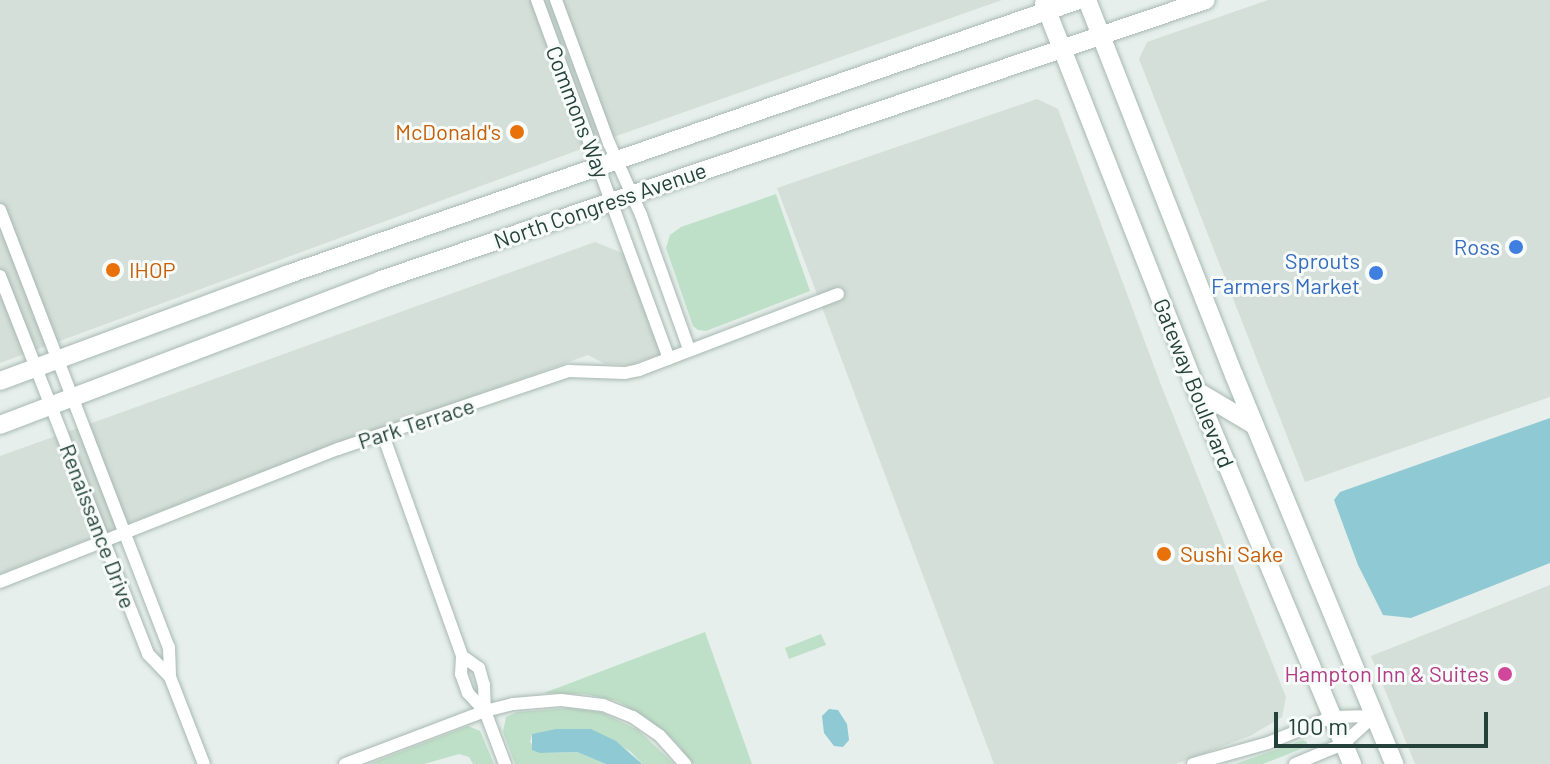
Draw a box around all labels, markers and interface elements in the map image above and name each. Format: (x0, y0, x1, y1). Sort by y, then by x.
street label: Commons Way (541, 42, 615, 182)
place label: McDonald's (395, 119, 501, 145)
marker: McDonald's (508, 123, 526, 141)
street label: North Congress Avenue (490, 156, 710, 254)
place label: Ross (1454, 234, 1500, 260)
marker: Ross (1507, 238, 1525, 256)
place label: Sprouts Farmers Market (1211, 247, 1360, 298)
place label: IHOP (129, 257, 176, 283)
marker: IHOP (104, 261, 122, 279)
marker: Sprouts Farmers Market (1367, 264, 1385, 282)
street label: Gateway Boulevard (1148, 294, 1240, 472)
street label: Park Terrace (355, 392, 477, 454)
street label: Renaissance Drive (54, 440, 142, 612)
place label: Sushi Sake (1180, 541, 1283, 567)
marker: Sushi Sake (1155, 545, 1173, 563)
place label: Hampton Inn & Suites (1284, 661, 1489, 687)
marker: Hampton Inn & Suites (1496, 665, 1514, 683)
scale bar (1278, 696, 1492, 746)
text: 100 m (1288, 711, 1348, 740)

